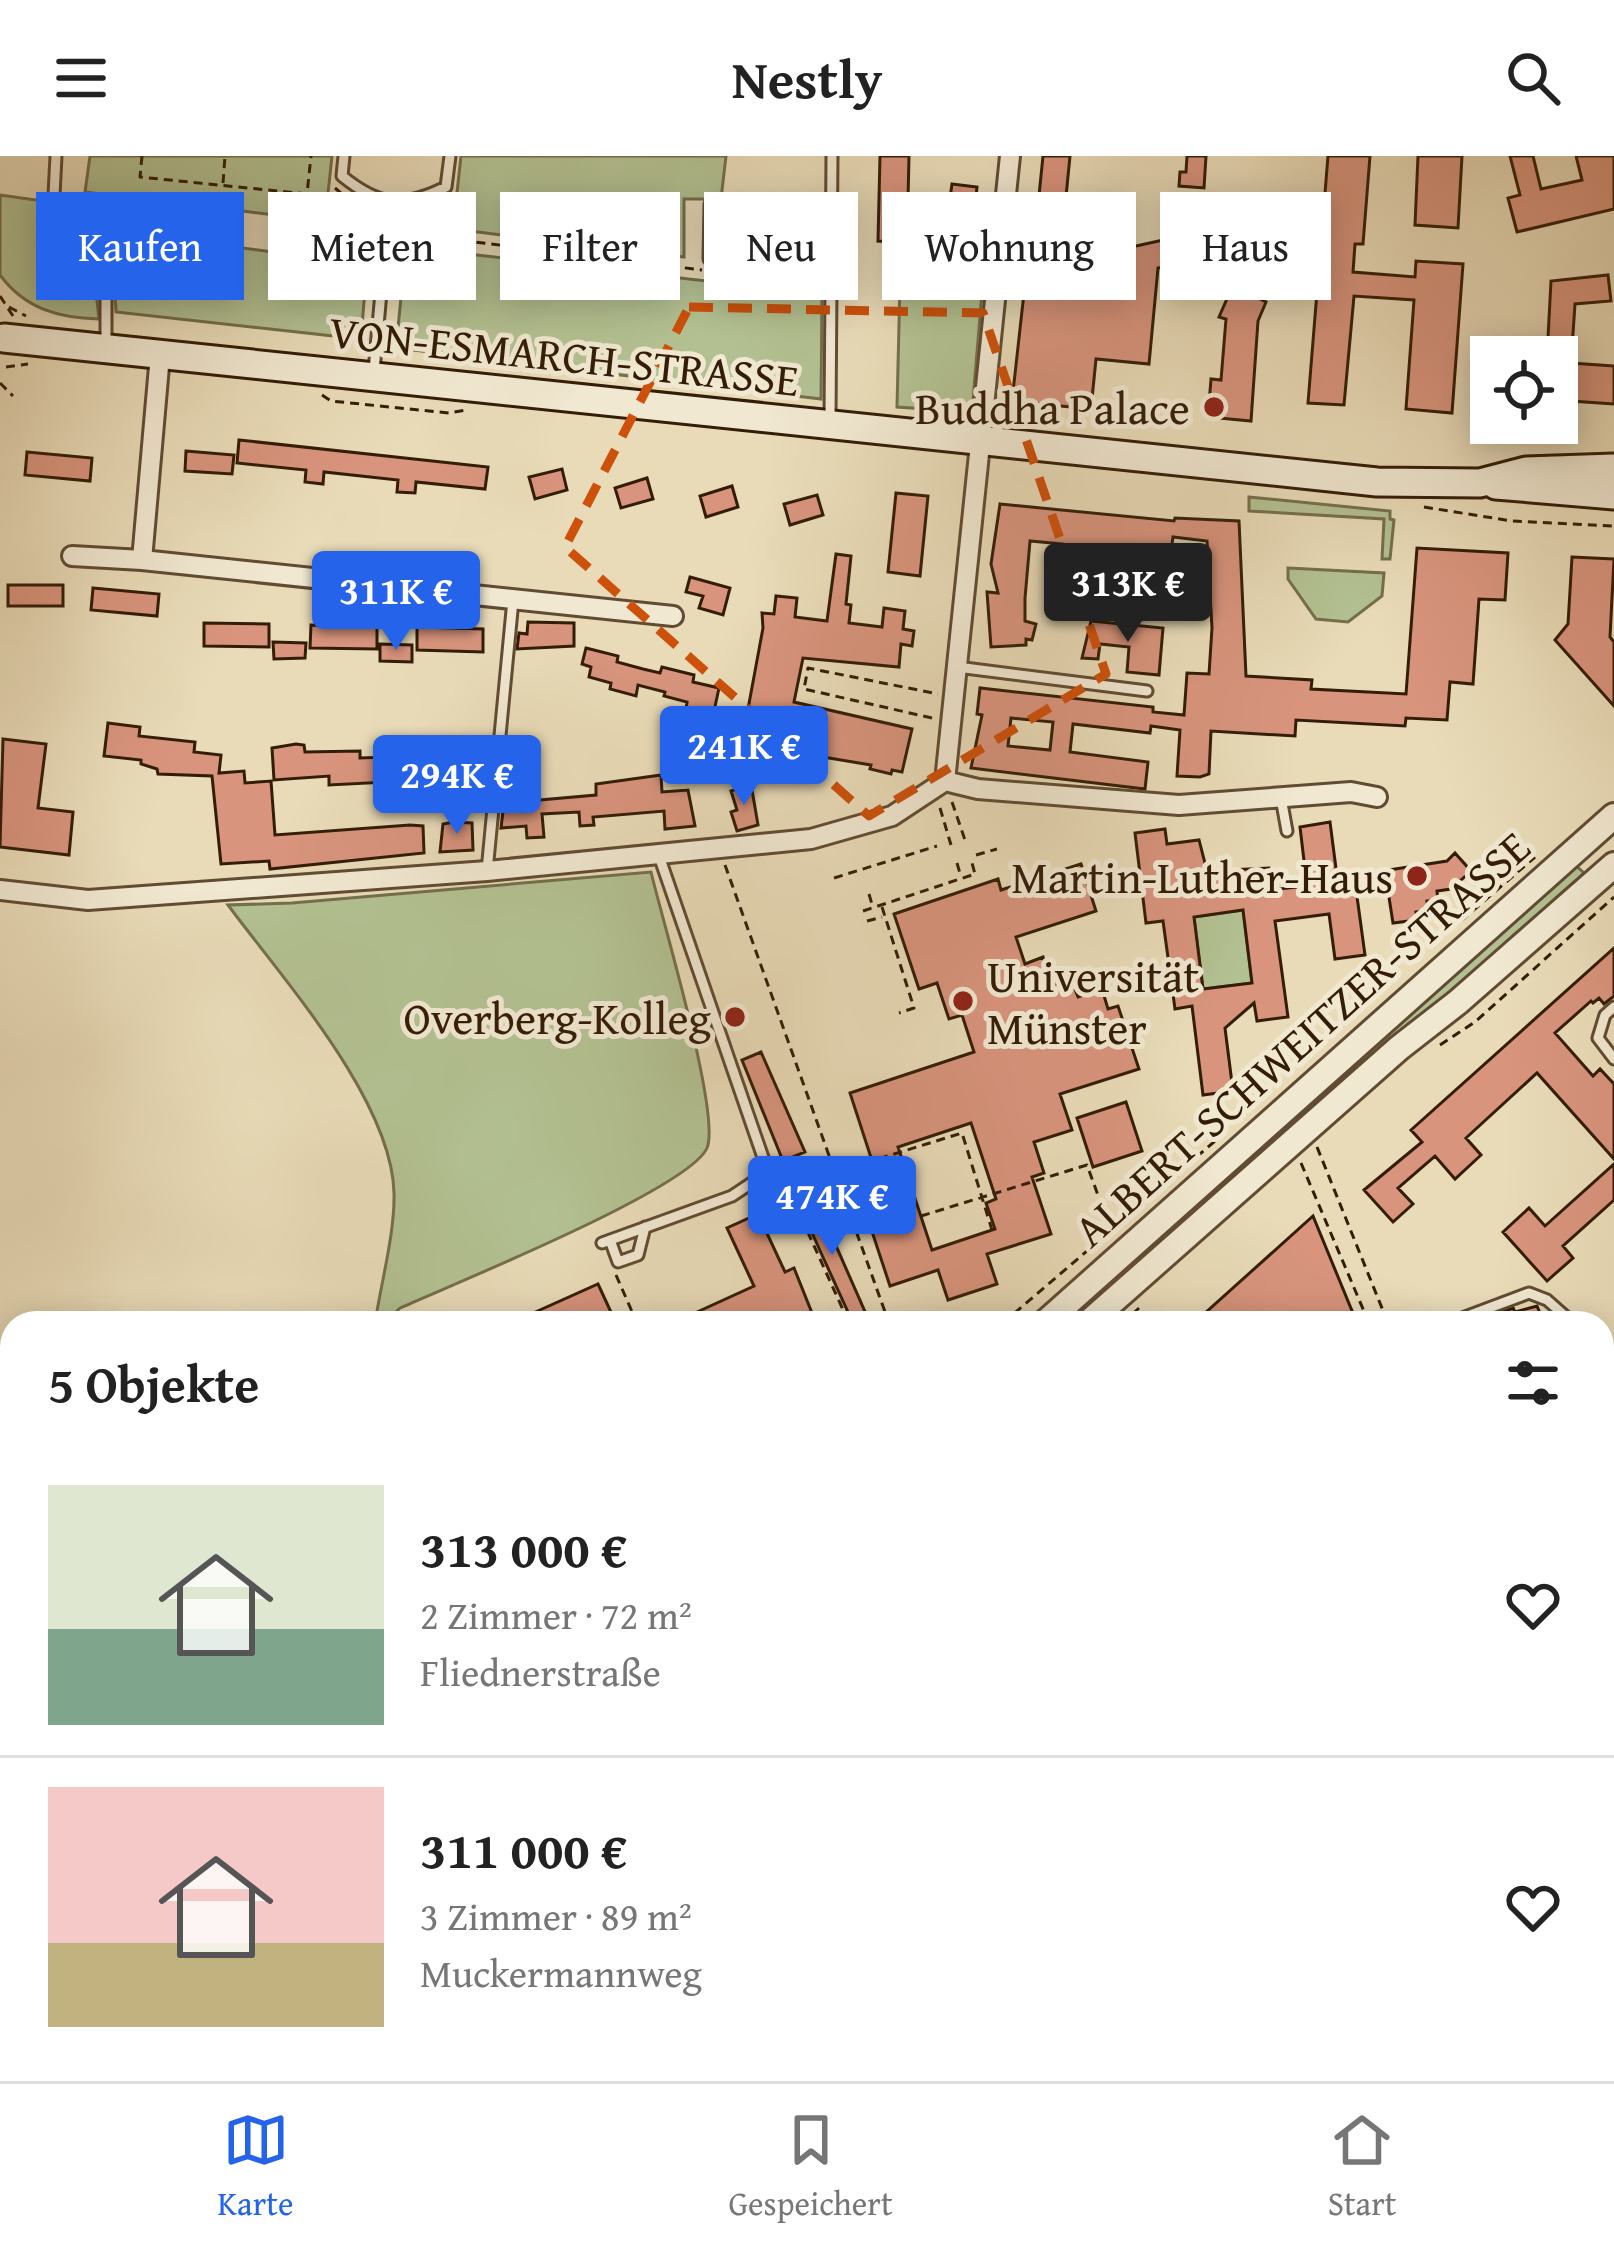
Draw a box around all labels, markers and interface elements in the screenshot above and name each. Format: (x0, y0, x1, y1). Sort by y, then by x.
text: Nestly (732, 39, 882, 118)
icon: menu (48, 45, 114, 111)
icon: search (1500, 45, 1566, 111)
chip: Kaufen (36, 192, 244, 300)
chip: Mieten (268, 192, 476, 300)
chip: Filter (500, 192, 680, 300)
chip: Neu (704, 192, 858, 300)
chip: Wohnung (882, 192, 1136, 300)
chip: Haus (1160, 192, 1331, 300)
street label: VON-ESMARCH-STRASSE (326, 298, 802, 412)
map controls (1470, 336, 1578, 444)
button: locate (1470, 336, 1578, 444)
place label: Buddha Palace (915, 375, 1190, 440)
marker: Buddha Palace (1201, 394, 1227, 420)
pin: 313K € (1030, 543, 1226, 645)
pin: 311K € (298, 551, 494, 653)
text: 313K € (1071, 553, 1185, 610)
text: 311K € (339, 561, 453, 618)
pin: 241K € (646, 706, 842, 808)
text: 241K € (687, 716, 801, 773)
pin: 294K € (359, 735, 555, 837)
text: 294K € (400, 745, 514, 802)
street label: ALBERT-SCHWEITZER-STRASSE (1058, 815, 1544, 1261)
place label: Martin-Luther-Haus (1011, 844, 1393, 909)
marker: Martin-Luther-Haus (1404, 863, 1430, 889)
place label: Universität Münster (987, 943, 1199, 1060)
place label: Overberg-Kolleg (404, 985, 712, 1050)
marker: Universität Münster (950, 988, 976, 1014)
marker: Overberg-Kolleg (722, 1004, 748, 1030)
pin: 474K € (734, 1156, 930, 1258)
text: 474K € (775, 1166, 889, 1223)
text: 5 Objekte (48, 1346, 259, 1421)
icon: filters (1500, 1350, 1566, 1416)
text: 313 000 € (420, 1511, 627, 1586)
icon: home (144, 1533, 288, 1677)
icon: heart (1500, 1572, 1566, 1638)
text: 2 Zimmer · 72 m² (420, 1586, 692, 1643)
text: Fliednerstraße (420, 1643, 661, 1700)
text: 311 000 € (420, 1812, 627, 1887)
icon: home (144, 1835, 288, 1979)
icon: heart (1500, 1874, 1566, 1940)
text: 3 Zimmer · 89 m² (420, 1887, 692, 1944)
text: Muckermannweg (420, 1944, 702, 2001)
tab: Karte (218, 2107, 293, 2227)
tab: Gespeichert (729, 2107, 893, 2227)
tab: Start (1328, 2107, 1396, 2227)

